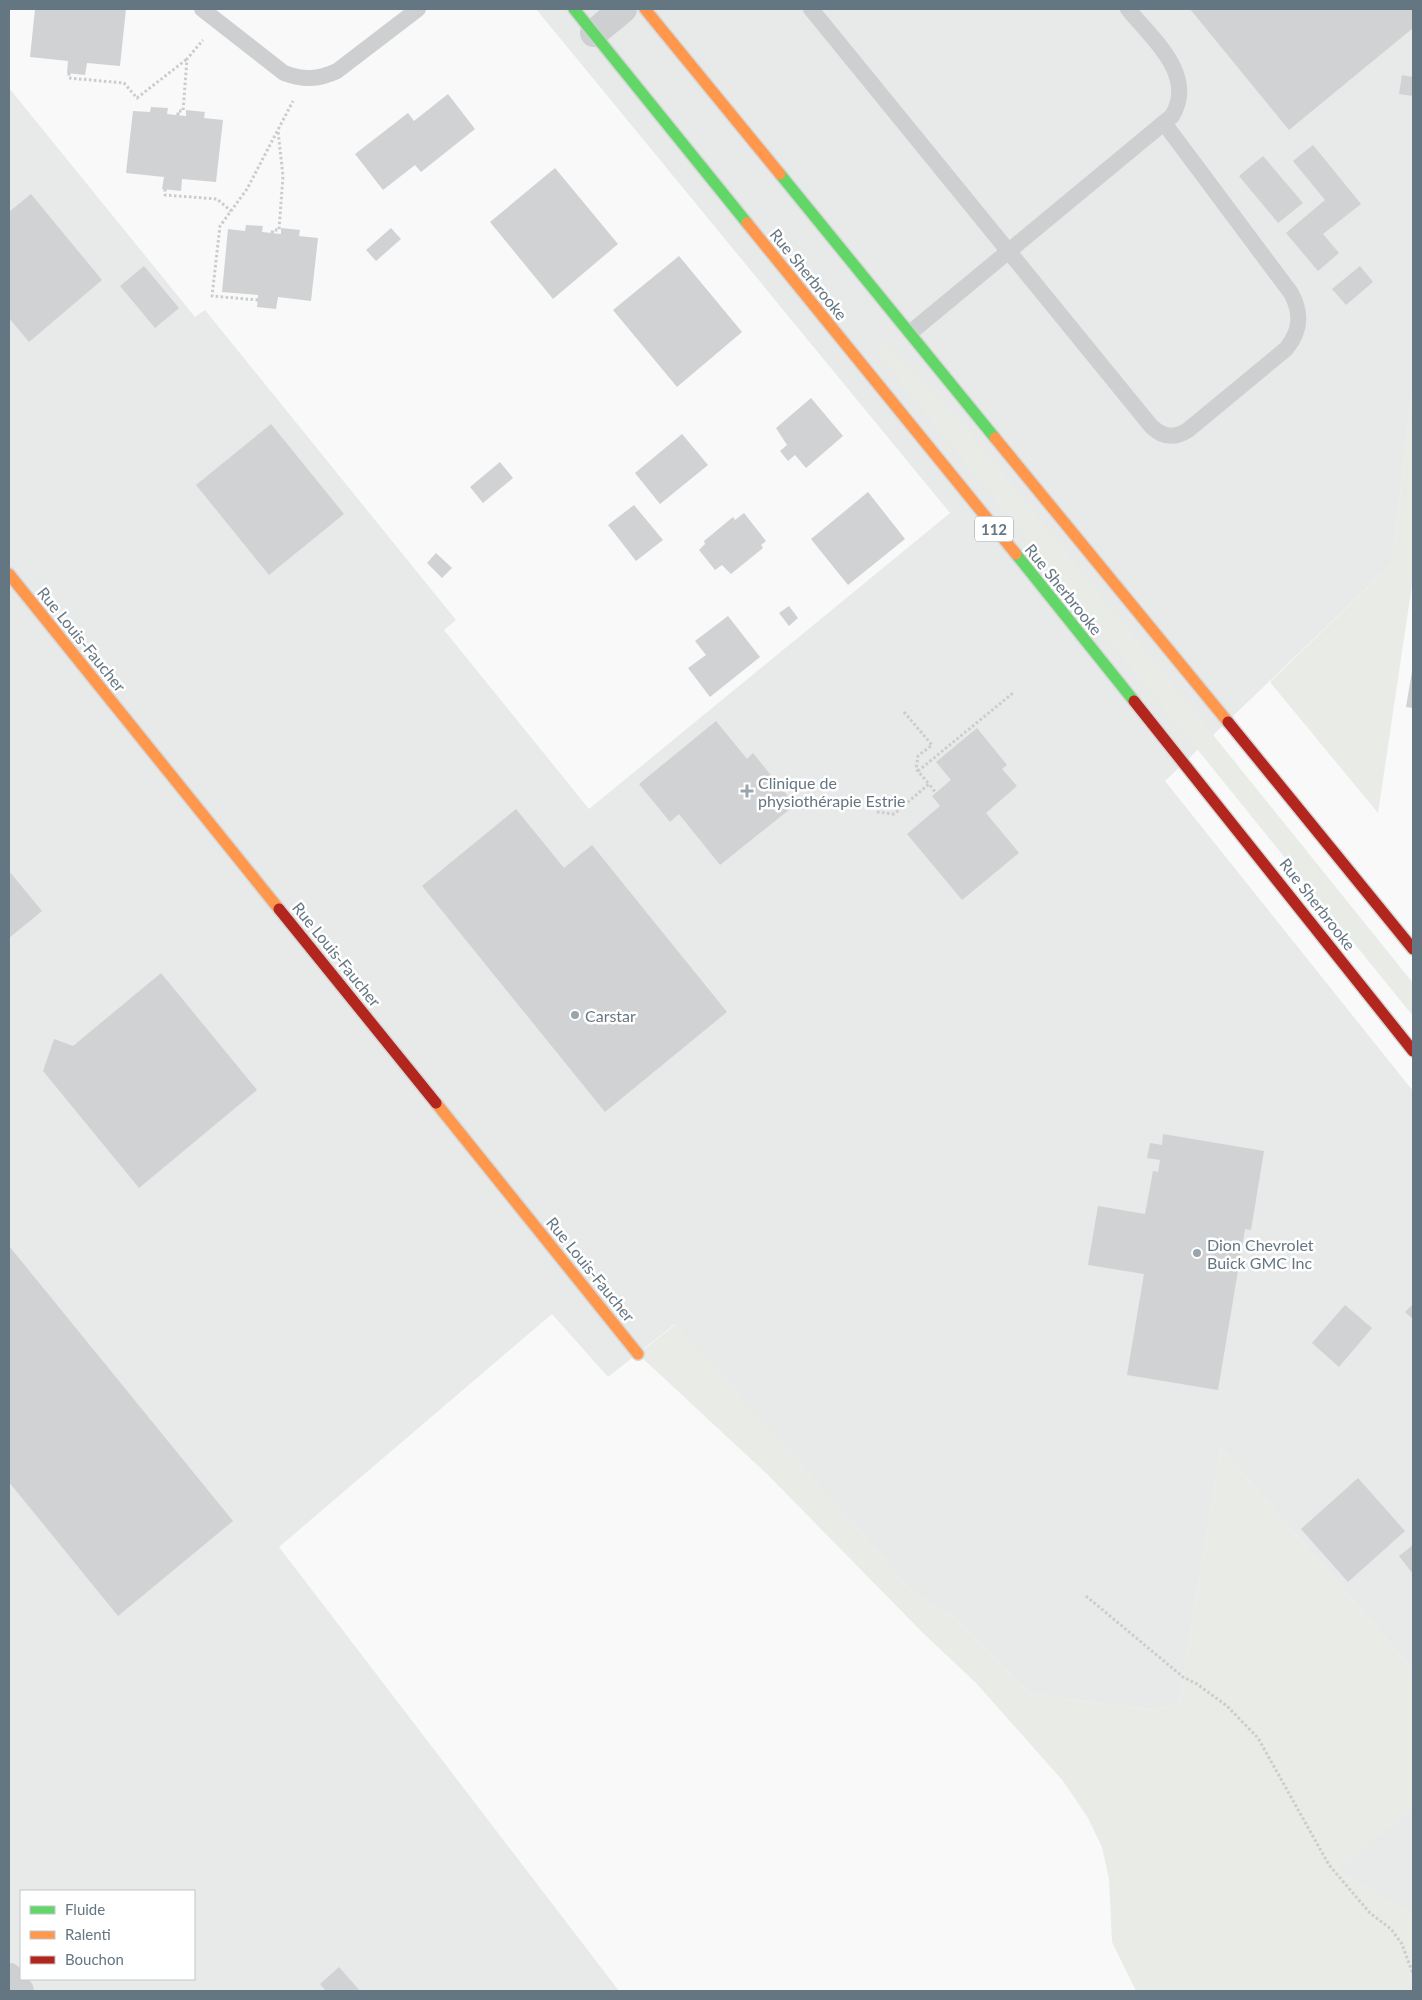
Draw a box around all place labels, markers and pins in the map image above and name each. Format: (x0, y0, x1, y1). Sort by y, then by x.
place label: Clinique de physiothérapie Estrie (758, 773, 906, 810)
marker: Clinique de physiothérapie Estrie (740, 784, 754, 798)
place label: Carstar (585, 1006, 636, 1025)
marker: Carstar (569, 1009, 581, 1021)
place label: Dion Chevrolet Buick GMC Inc (1207, 1235, 1314, 1272)
marker: Dion Chevrolet Buick GMC Inc (1191, 1247, 1203, 1259)

